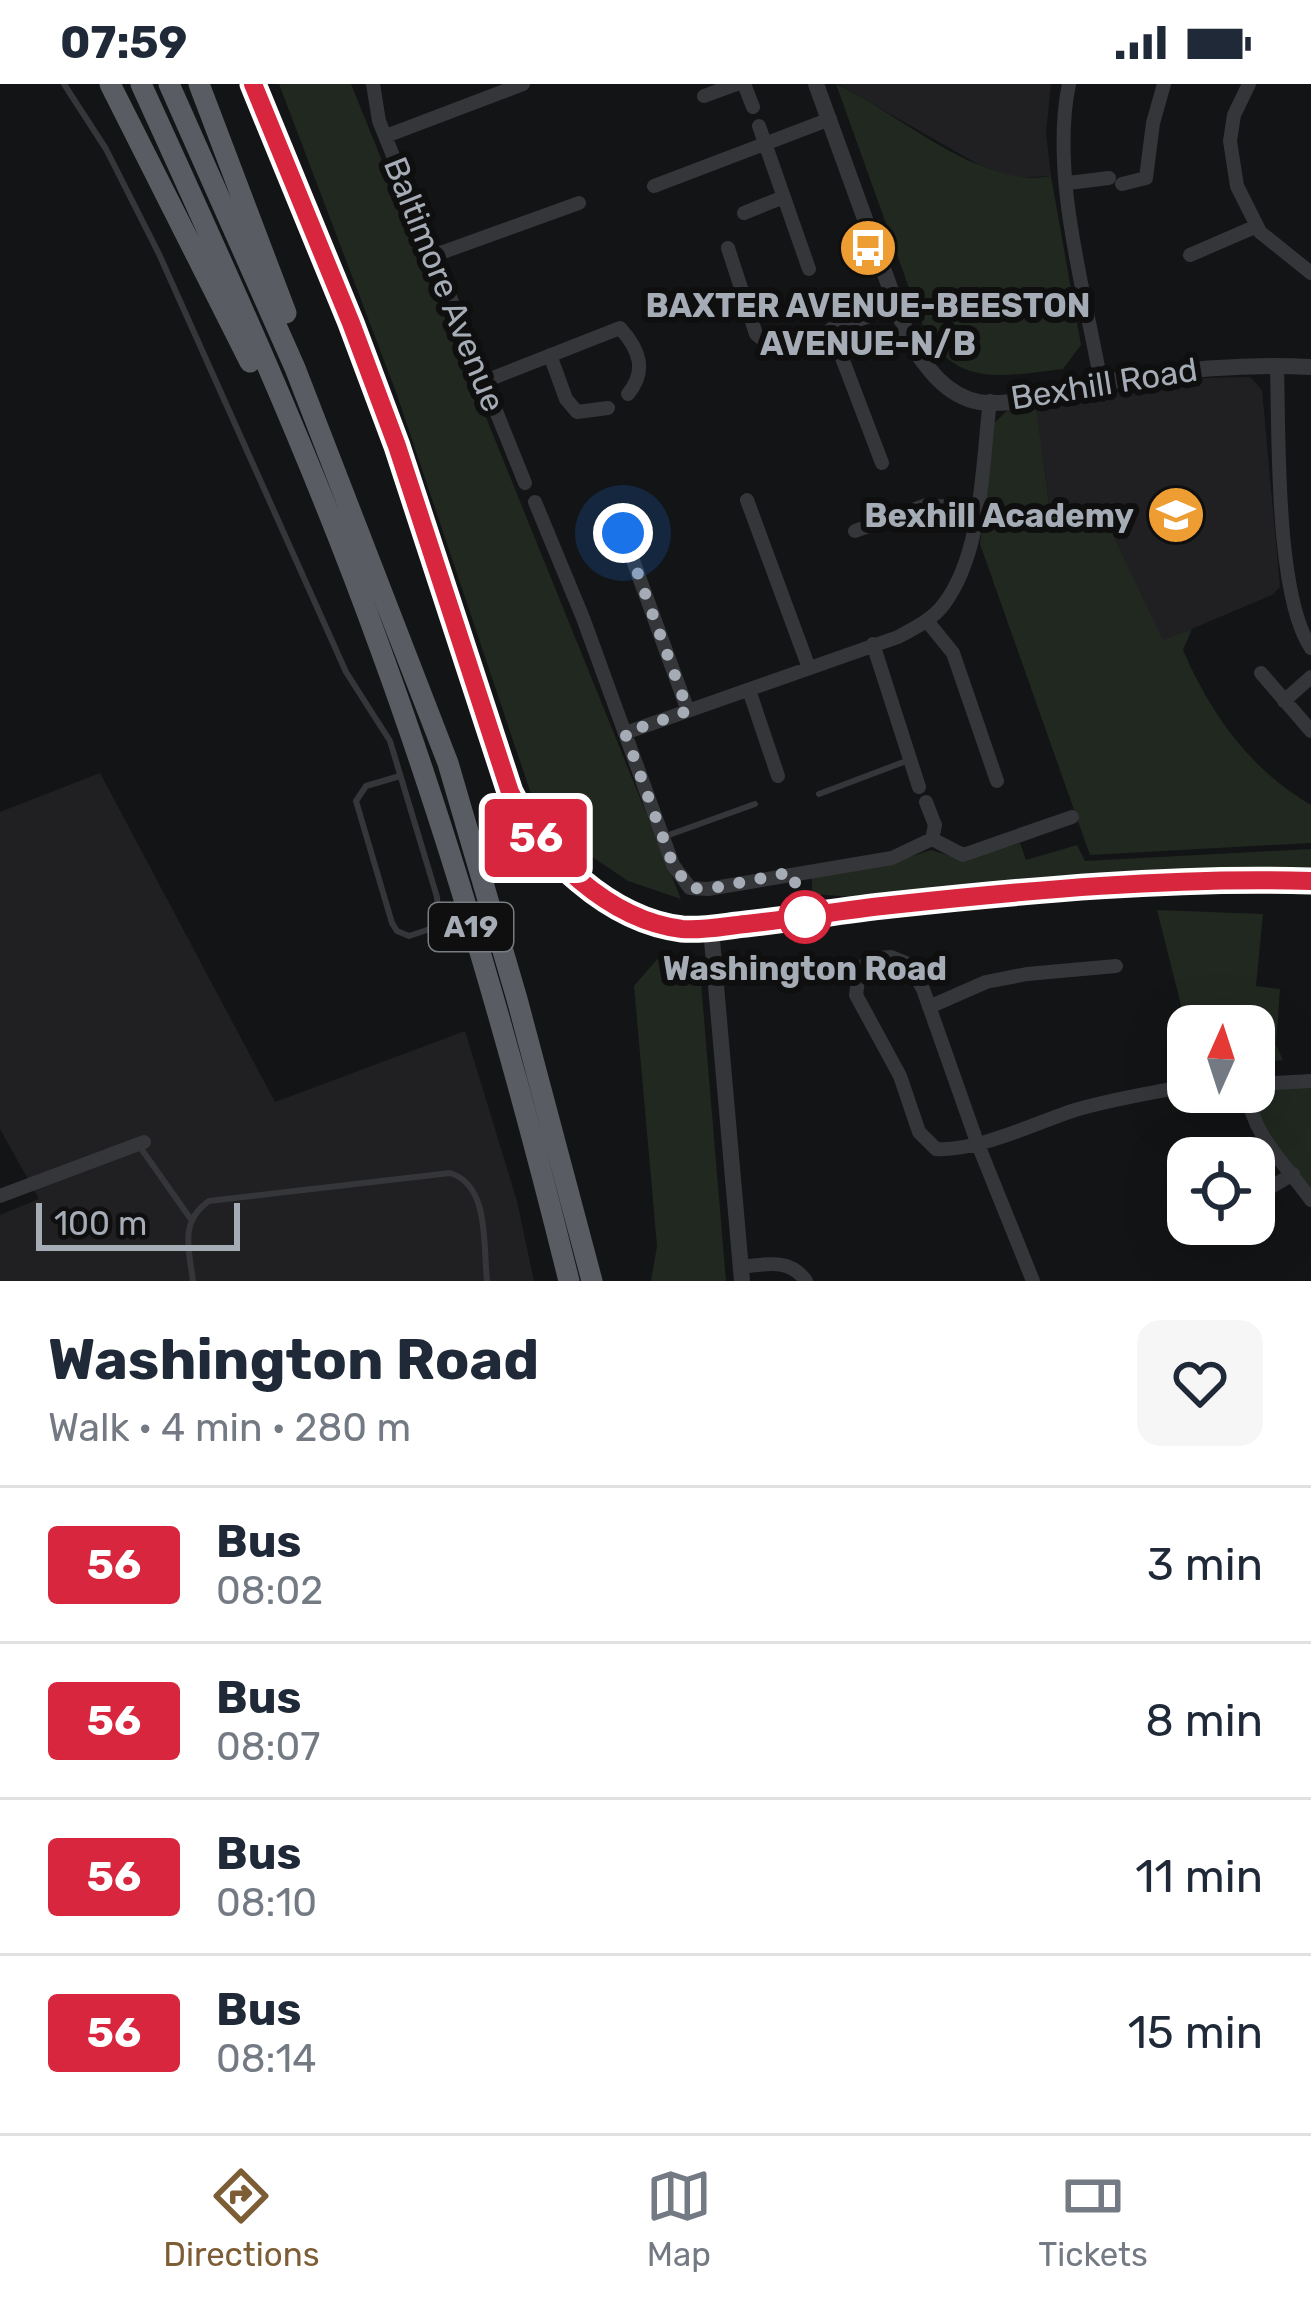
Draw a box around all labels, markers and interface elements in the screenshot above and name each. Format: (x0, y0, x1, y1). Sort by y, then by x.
text: 07:59 (60, 16, 187, 69)
street label: Baltimore Avenue (376, 151, 513, 417)
bus stop icon: BAXTER AVENUE-BEESTON AVENUE-N/B (837, 217, 899, 279)
place label: BAXTER AVENUE-BEESTON AVENUE-N/B (646, 286, 1090, 363)
street label: Bexhill Road (1008, 349, 1200, 417)
school or university icon: Bexhill Academy (1145, 484, 1207, 546)
place label: Bexhill Academy (864, 496, 1134, 535)
your location (593, 503, 653, 563)
line badge: 56 (482, 799, 590, 877)
text: 56 (509, 813, 563, 863)
marker: Washington Road (780, 892, 830, 942)
road number: A19 (429, 903, 513, 951)
place label: Washington Road (663, 949, 947, 988)
north arrow (1167, 1005, 1275, 1113)
map controls (1167, 1005, 1275, 1245)
button: locate (1167, 1137, 1275, 1245)
scale bar (36, 1197, 240, 1250)
text: 100 m (54, 1204, 147, 1243)
button: heart (1137, 1320, 1263, 1446)
text: Washington Road (48, 1326, 539, 1393)
text: Walk · 4 min · 280 m (48, 1405, 411, 1451)
text: Bus (216, 1515, 301, 1568)
text: 3 min (1147, 1538, 1263, 1591)
text: 56 (87, 1540, 141, 1590)
text: 08:02 (216, 1568, 323, 1614)
text: Bus (216, 1671, 301, 1724)
text: 8 min (1145, 1694, 1263, 1747)
text: 56 (87, 1696, 141, 1746)
text: 08:07 (216, 1724, 320, 1770)
text: Bus (216, 1827, 301, 1880)
text: 11 min (1135, 1850, 1263, 1903)
text: 56 (87, 1852, 141, 1902)
text: 08:10 (216, 1880, 317, 1926)
text: Bus (216, 1983, 301, 2036)
text: 15 min (1128, 2006, 1263, 2059)
text: 56 (87, 2008, 141, 2058)
text: 08:14 (216, 2036, 316, 2082)
tab: Directions (163, 2163, 319, 2274)
tab: Map (646, 2163, 712, 2274)
tab: Tickets (1038, 2163, 1148, 2274)

